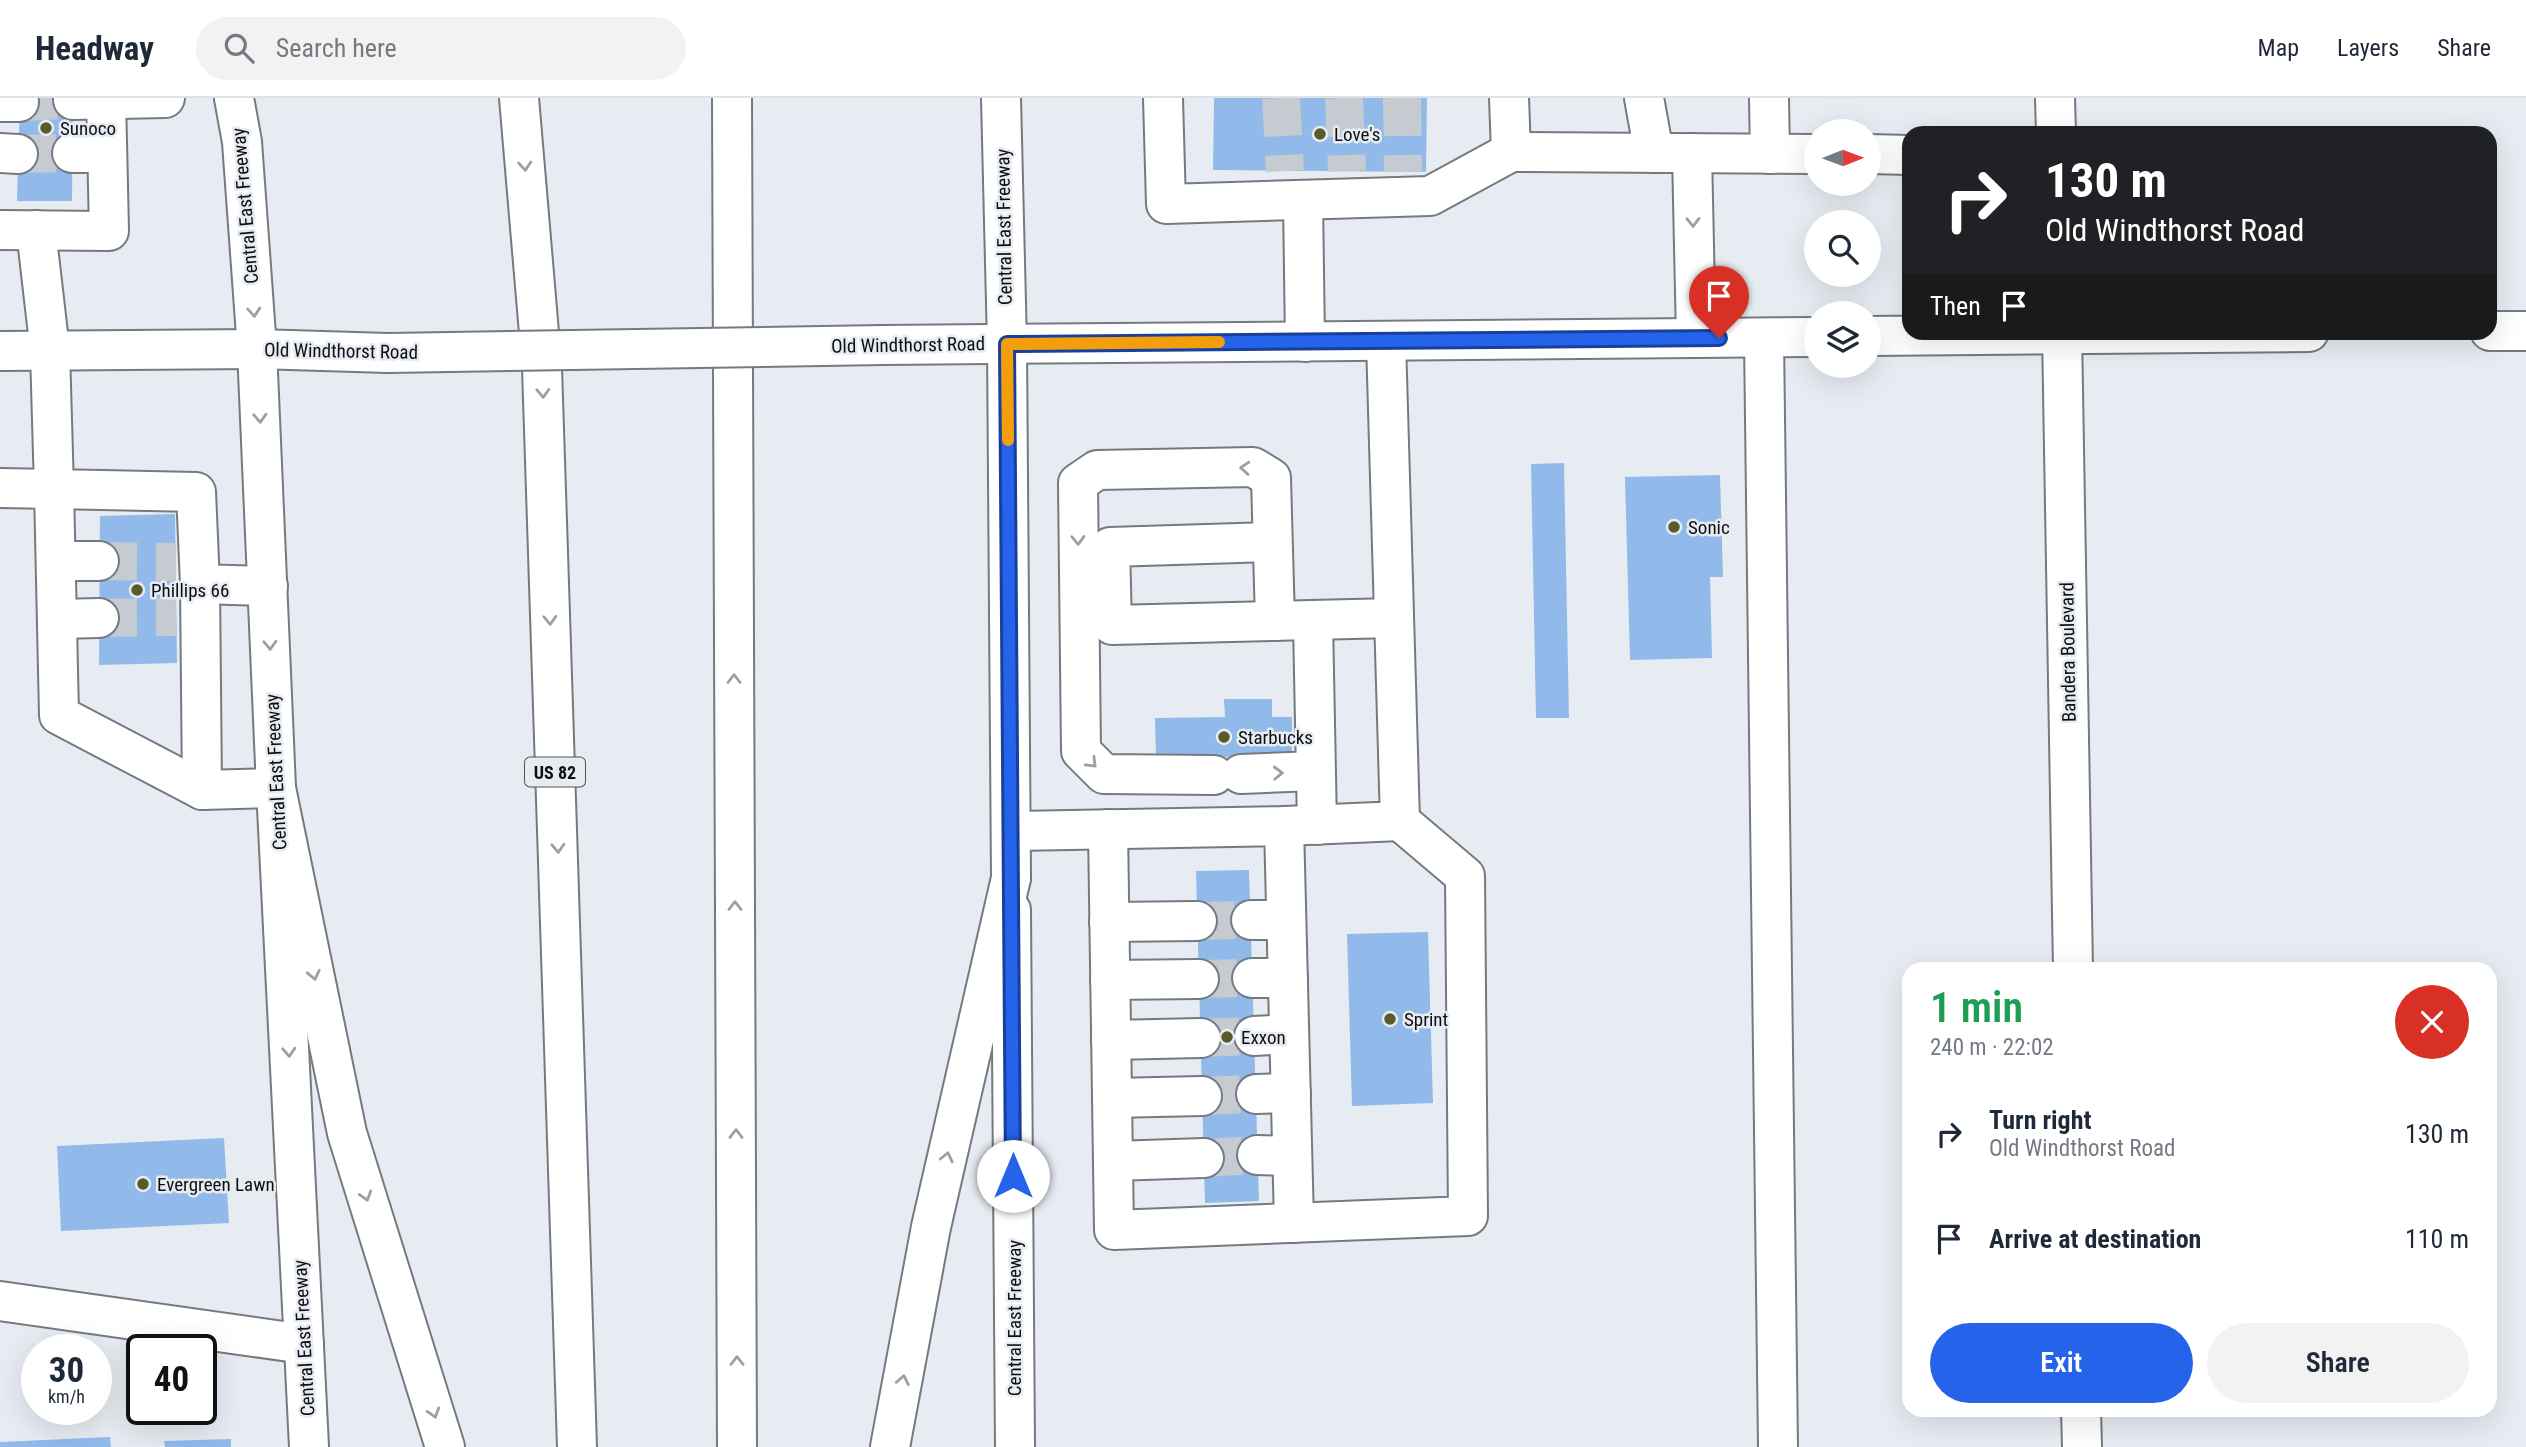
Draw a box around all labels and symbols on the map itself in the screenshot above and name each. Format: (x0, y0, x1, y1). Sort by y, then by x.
place label: Sunoco (60, 117, 116, 140)
north arrow (1804, 119, 1881, 196)
marker: Sunoco (38, 120, 54, 136)
place label: Love's (1334, 123, 1380, 146)
marker: Love's (1312, 126, 1328, 142)
street label: Central East Freeway (227, 127, 263, 285)
street label: Central East Freeway (991, 148, 1017, 305)
one-way arrow (517, 161, 532, 172)
one-way arrow (1686, 216, 1701, 227)
pin (1689, 266, 1749, 338)
one-way arrow (246, 307, 261, 318)
street label: Old Windthorst Road (831, 332, 985, 358)
street label: Old Windthorst Road (264, 338, 418, 364)
one-way arrow (535, 388, 550, 399)
one-way arrow (252, 412, 267, 423)
one-way arrow (1239, 461, 1250, 476)
place label: Sonic (1688, 516, 1730, 539)
marker: Sonic (1666, 519, 1682, 535)
one-way arrow (1070, 535, 1086, 546)
place label: Phillips 66 (151, 579, 229, 602)
marker: Phillips 66 (129, 582, 145, 598)
street label: Bandera Boulevard (2055, 582, 2081, 722)
one-way arrow (543, 615, 558, 626)
one-way arrow (263, 640, 278, 651)
one-way arrow (726, 673, 742, 683)
street label: Central East Freeway (260, 693, 292, 851)
place label: Starbucks (1238, 726, 1313, 749)
marker: Starbucks (1216, 729, 1232, 745)
one-way arrow (1084, 754, 1097, 767)
road number: US 82 (525, 758, 585, 786)
one-way arrow (1273, 765, 1284, 780)
one-way arrow (550, 842, 565, 853)
one-way arrow (727, 900, 743, 911)
one-way arrow (306, 969, 321, 981)
place label: Sprint (1404, 1008, 1448, 1031)
marker: Sprint (1382, 1011, 1398, 1027)
place label: Exxon (1241, 1026, 1286, 1049)
marker: Exxon (1219, 1029, 1235, 1045)
one-way arrow (282, 1046, 297, 1057)
one-way arrow (728, 1128, 744, 1138)
position arrow (976, 1139, 1050, 1213)
one-way arrow (939, 1151, 954, 1163)
place label: Evergreen Lawn (157, 1173, 275, 1196)
marker: Evergreen Lawn (135, 1176, 151, 1192)
one-way arrow (358, 1190, 373, 1202)
street label: Central East Freeway (1003, 1240, 1026, 1396)
street label: Central East Freeway (288, 1259, 320, 1417)
speed limit sign: 40 (126, 1334, 217, 1425)
one-way arrow (729, 1355, 745, 1366)
one-way arrow (894, 1374, 909, 1386)
one-way arrow (426, 1407, 441, 1419)

